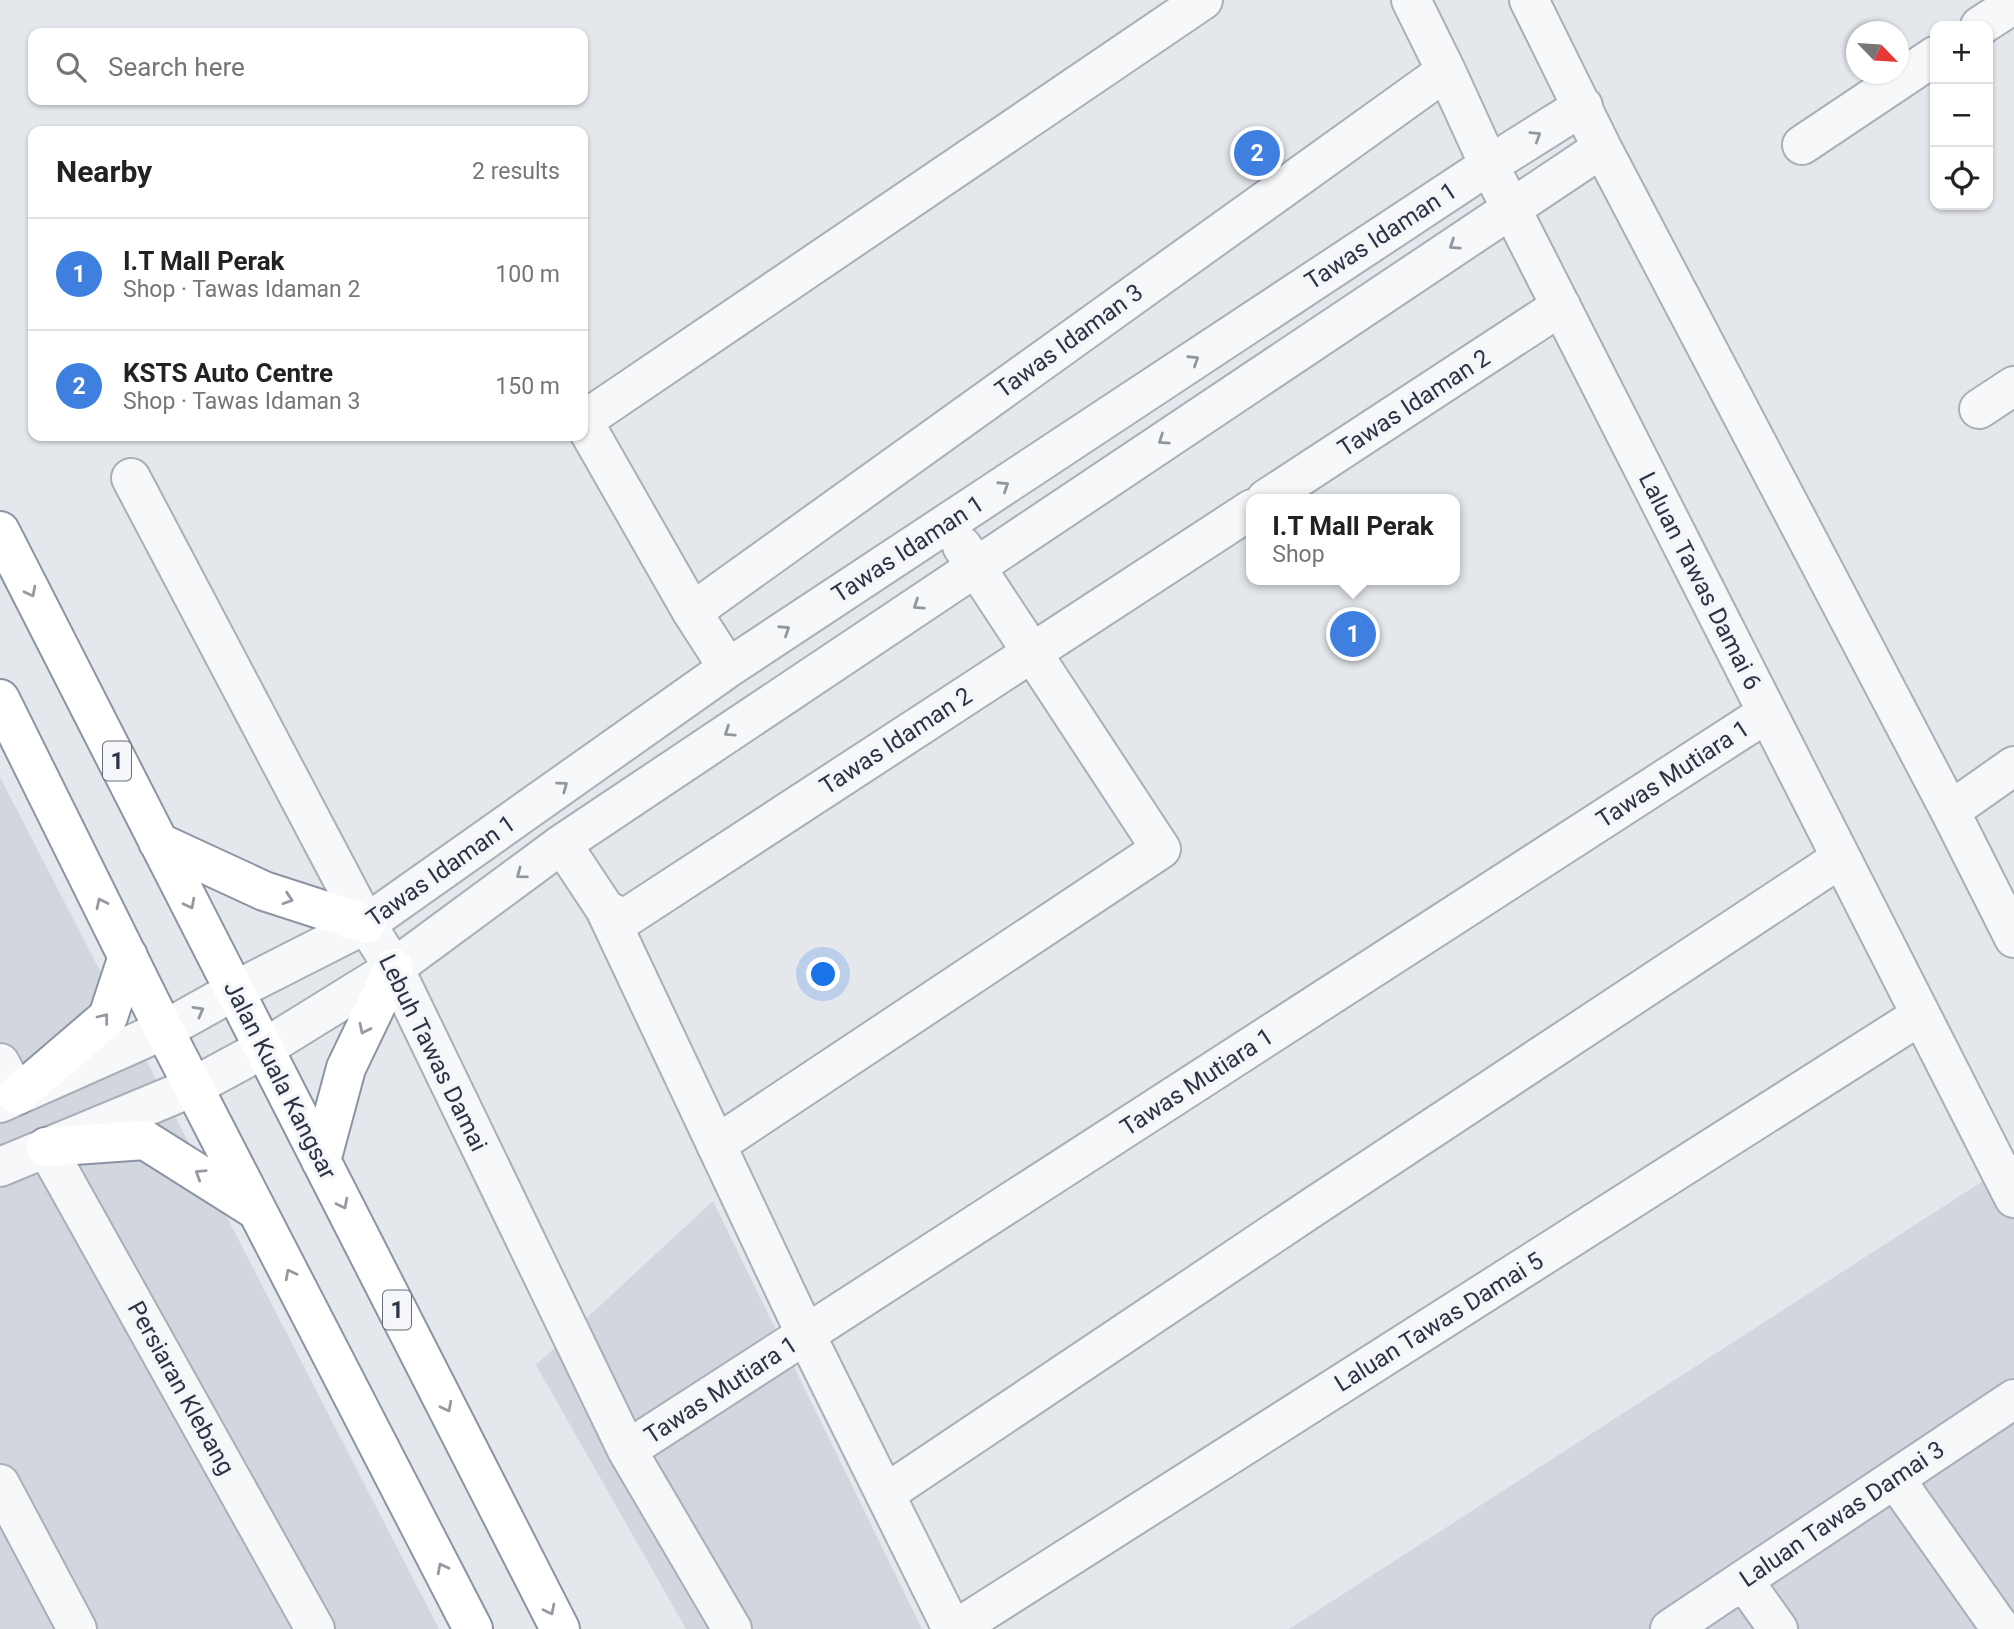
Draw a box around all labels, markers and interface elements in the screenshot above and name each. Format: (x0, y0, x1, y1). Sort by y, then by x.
north arrow (1846, 21, 1909, 84)
map controls (1930, 21, 1993, 210)
button: + (1930, 21, 1993, 84)
search box (28, 28, 588, 105)
icon: search (52, 48, 90, 86)
text: Search here (108, 52, 245, 82)
button: − (1930, 84, 1993, 147)
pin: 2 (1234, 127, 1280, 179)
one-way arrow (1528, 131, 1541, 144)
button: locate (1930, 147, 1993, 210)
text: Nearby (56, 154, 152, 189)
text: 2 results (472, 158, 560, 185)
street label: Tawas Idaman 1 (1300, 176, 1462, 296)
one-way arrow (1448, 237, 1461, 250)
text: I.T Mall Perak (123, 246, 284, 276)
text: 1 (72, 261, 86, 288)
text: 100 m (495, 261, 560, 288)
text: Shop · Tawas Idaman 2 (123, 276, 360, 303)
street label: Tawas Idaman 3 (990, 278, 1148, 404)
street label: Tawas Idaman 2 (1333, 343, 1495, 463)
one-way arrow (1186, 356, 1199, 368)
text: KSTS Auto Centre (123, 358, 333, 388)
text: 2 (72, 373, 86, 400)
text: 150 m (495, 373, 560, 400)
text: Shop · Tawas Idaman 3 (123, 388, 360, 415)
one-way arrow (1158, 432, 1171, 445)
street label: Laluan Tawas Damai 6 (1633, 467, 1767, 695)
one-way arrow (997, 481, 1010, 494)
street label: Tawas Idaman 1 (827, 489, 989, 609)
popup (1246, 494, 1460, 585)
text: I.T Mall Perak (1272, 511, 1434, 541)
text: Shop (1272, 541, 1325, 568)
one-way arrow (23, 585, 36, 597)
one-way arrow (913, 597, 926, 609)
pin: 1 (1330, 608, 1376, 660)
one-way arrow (777, 626, 790, 638)
street label: Tawas Idaman 2 (815, 681, 977, 801)
street label: Tawas Mutiara 1 (1591, 714, 1755, 834)
one-way arrow (724, 723, 737, 736)
road number: 1 (103, 741, 131, 780)
one-way arrow (555, 782, 568, 794)
street label: Tawas Idaman 1 (361, 809, 521, 933)
one-way arrow (516, 866, 529, 878)
one-way arrow (282, 891, 294, 905)
one-way arrow (181, 897, 195, 909)
one-way arrow (96, 898, 110, 910)
street label: Lebuh Tawas Damai (373, 950, 493, 1156)
your location (806, 957, 840, 991)
street label: Jalan Kuala Kangsar (218, 976, 342, 1184)
one-way arrow (192, 1006, 204, 1019)
one-way arrow (96, 1013, 108, 1025)
one-way arrow (359, 1022, 373, 1034)
street label: Tawas Mutiara 1 (1115, 1022, 1279, 1142)
one-way arrow (195, 1170, 208, 1183)
one-way arrow (335, 1197, 348, 1210)
street label: Laluan Tawas Damai 5 (1330, 1246, 1548, 1398)
one-way arrow (285, 1268, 299, 1281)
road number: 1 (383, 1290, 411, 1330)
street label: Persiaran Klebang (122, 1296, 240, 1480)
street label: Tawas Mutiara 1 (639, 1330, 803, 1450)
one-way arrow (438, 1400, 452, 1412)
street label: Laluan Tawas Damai 3 (1734, 1435, 1950, 1593)
one-way arrow (437, 1563, 450, 1575)
one-way arrow (542, 1603, 555, 1615)

